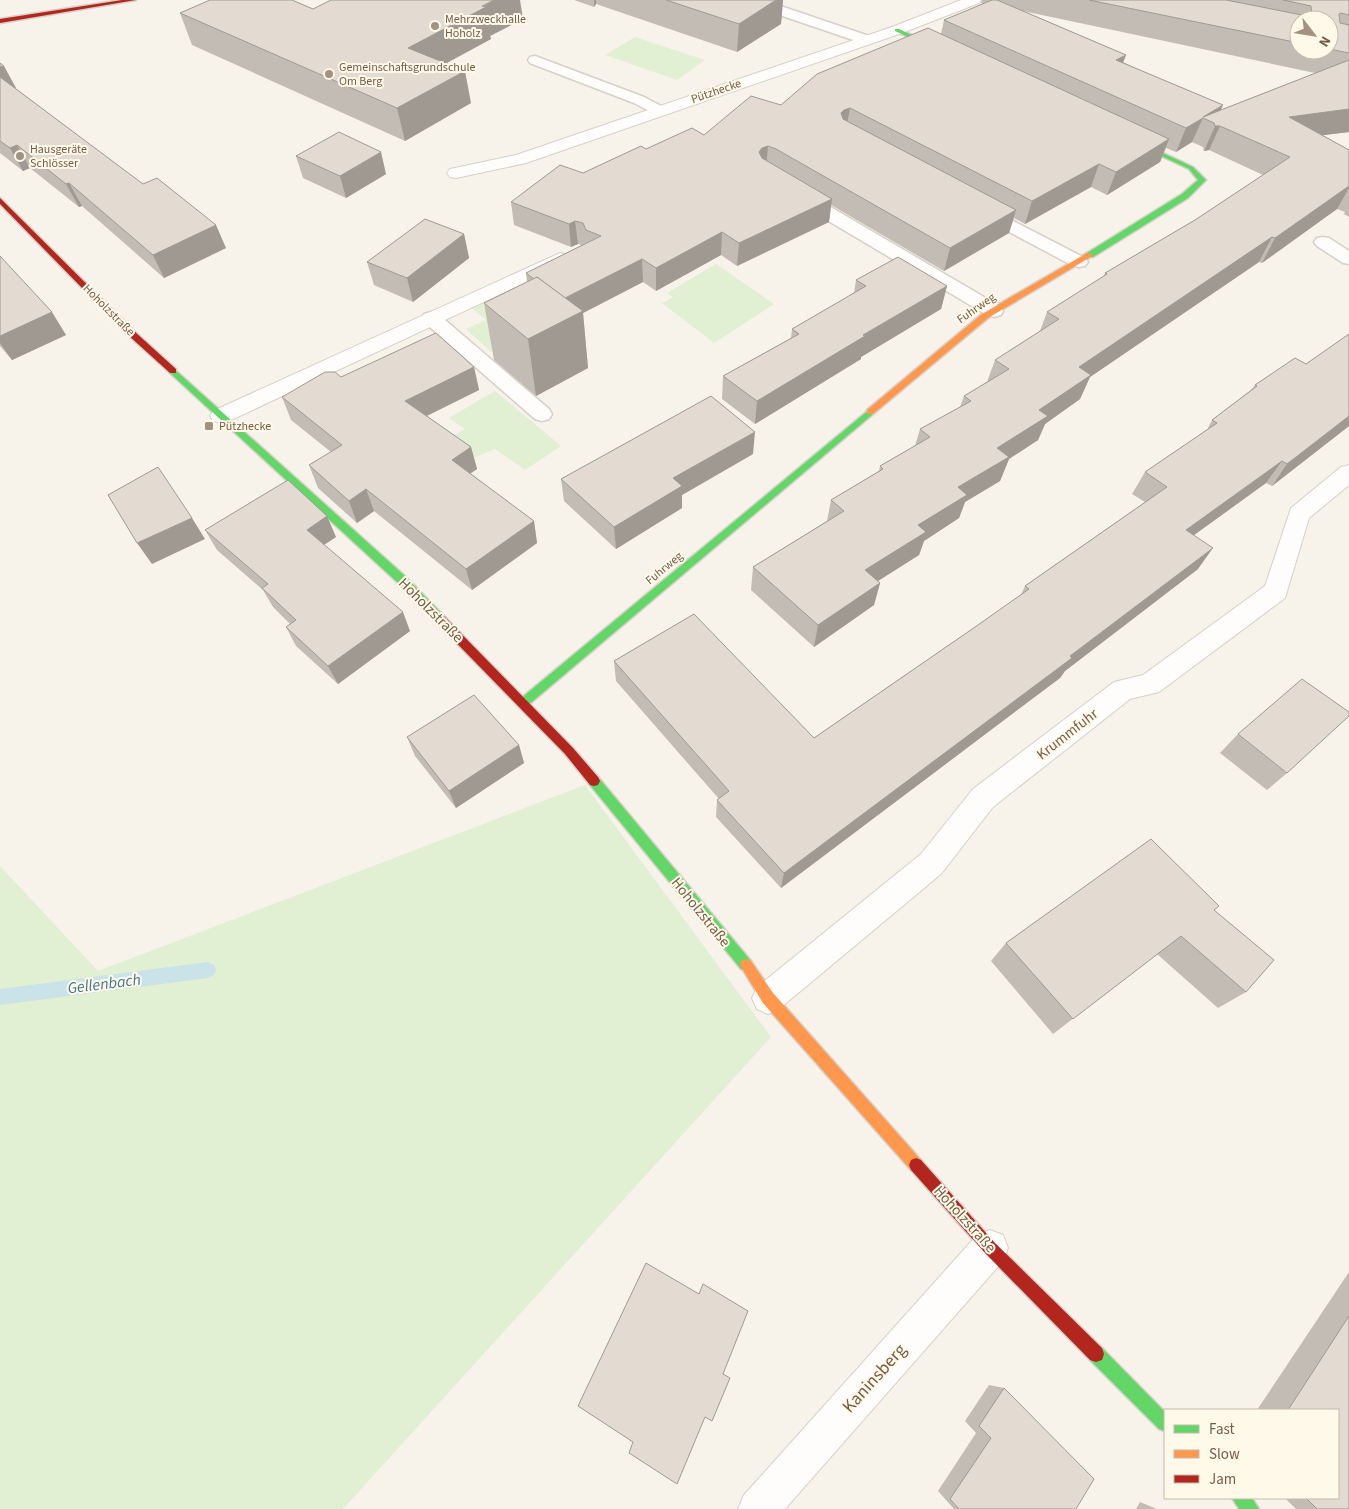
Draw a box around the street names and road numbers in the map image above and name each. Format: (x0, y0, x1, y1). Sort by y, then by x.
street label: Pützhecke (689, 75, 744, 108)
street label: Hoholzstraße (79, 281, 138, 340)
street label: Fuhrweg (954, 289, 999, 328)
street label: Fuhrweg (642, 548, 687, 589)
street label: Hoholzstraße (394, 573, 468, 647)
street label: Krummfuhr (1032, 703, 1103, 765)
street label: Hoholzstraße (666, 873, 735, 952)
street label: Hoholzstraße (929, 1181, 1001, 1258)
street label: Kaninsberg (837, 1338, 912, 1418)

